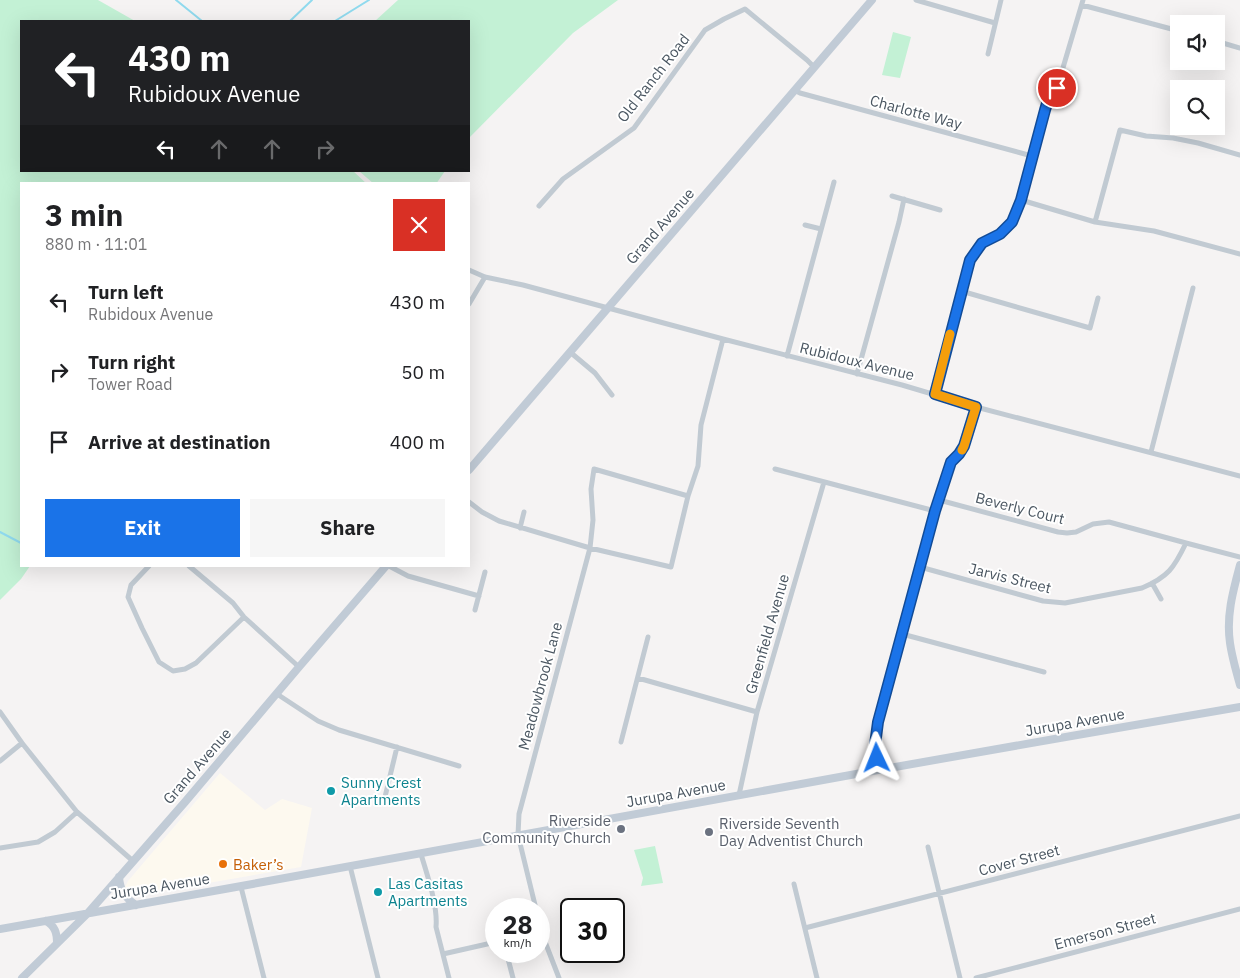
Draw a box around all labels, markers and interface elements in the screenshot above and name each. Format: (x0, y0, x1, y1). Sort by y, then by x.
map controls (1170, 15, 1225, 135)
button: sound (1170, 15, 1225, 70)
street label: Old Ranch Road (613, 30, 693, 126)
text: 430 m (128, 35, 231, 81)
icon: left (45, 40, 110, 105)
pin (1036, 67, 1078, 109)
icon: arrive (1043, 74, 1071, 102)
text: Rubidoux Avenue (128, 79, 300, 108)
button: search (1170, 80, 1225, 135)
street label: Charlotte Way (868, 91, 965, 134)
icon: left (152, 135, 180, 163)
icon: ahead (205, 135, 233, 163)
icon: ahead (258, 135, 286, 163)
icon: right (311, 135, 339, 163)
street label: Grand Avenue (622, 184, 698, 268)
text: 3 min (45, 195, 123, 234)
button: close (393, 199, 445, 251)
text: 880 m · 11:01 (45, 234, 147, 254)
text: Turn left (88, 280, 164, 304)
icon: left (45, 288, 73, 316)
text: 430 m (390, 290, 445, 314)
text: Rubidoux Avenue (88, 304, 213, 324)
street label: Rubidoux Avenue (798, 338, 916, 384)
text: Turn right (88, 350, 175, 374)
icon: right (45, 358, 73, 386)
text: 50 m (401, 360, 445, 384)
text: Tower Road (88, 374, 172, 394)
icon: arrive (45, 428, 73, 456)
text: Arrive at destination (88, 430, 271, 454)
text: 400 m (390, 430, 445, 454)
street label: Beverly Court (974, 488, 1066, 528)
button: Exit (45, 499, 240, 557)
button: Share (250, 499, 445, 557)
street label: Jarvis Street (967, 559, 1053, 597)
street label: Greenfield Avenue (741, 572, 793, 696)
street label: Meadowbrook Lane (514, 620, 566, 752)
street label: Jurupa Avenue (1024, 704, 1126, 740)
street label: Grand Avenue (159, 724, 235, 808)
position arrow (850, 731, 902, 783)
place label: Sunny Crest Apartments (341, 773, 422, 809)
street label: Jurupa Avenue (625, 775, 727, 811)
marker: Sunny Crest Apartments (325, 785, 337, 797)
place label: Riverside Community Church (482, 811, 611, 847)
place label: Riverside Seventh Day Adventist Church (719, 814, 863, 850)
marker: Riverside Community Church (615, 823, 627, 835)
marker: Riverside Seventh Day Adventist Church (703, 826, 715, 838)
street label: Cover Street (976, 840, 1062, 880)
place label: Baker’s (233, 855, 284, 874)
marker: Baker’s (217, 858, 229, 870)
street label: Jurupa Avenue (109, 869, 211, 903)
place label: Las Casitas Apartments (388, 874, 468, 910)
marker: Las Casitas Apartments (372, 886, 384, 898)
speed limit sign: 30 (560, 898, 625, 963)
text: 28 (502, 908, 533, 941)
street label: Emerson Street (1052, 908, 1158, 954)
text: km/h (503, 935, 532, 950)

